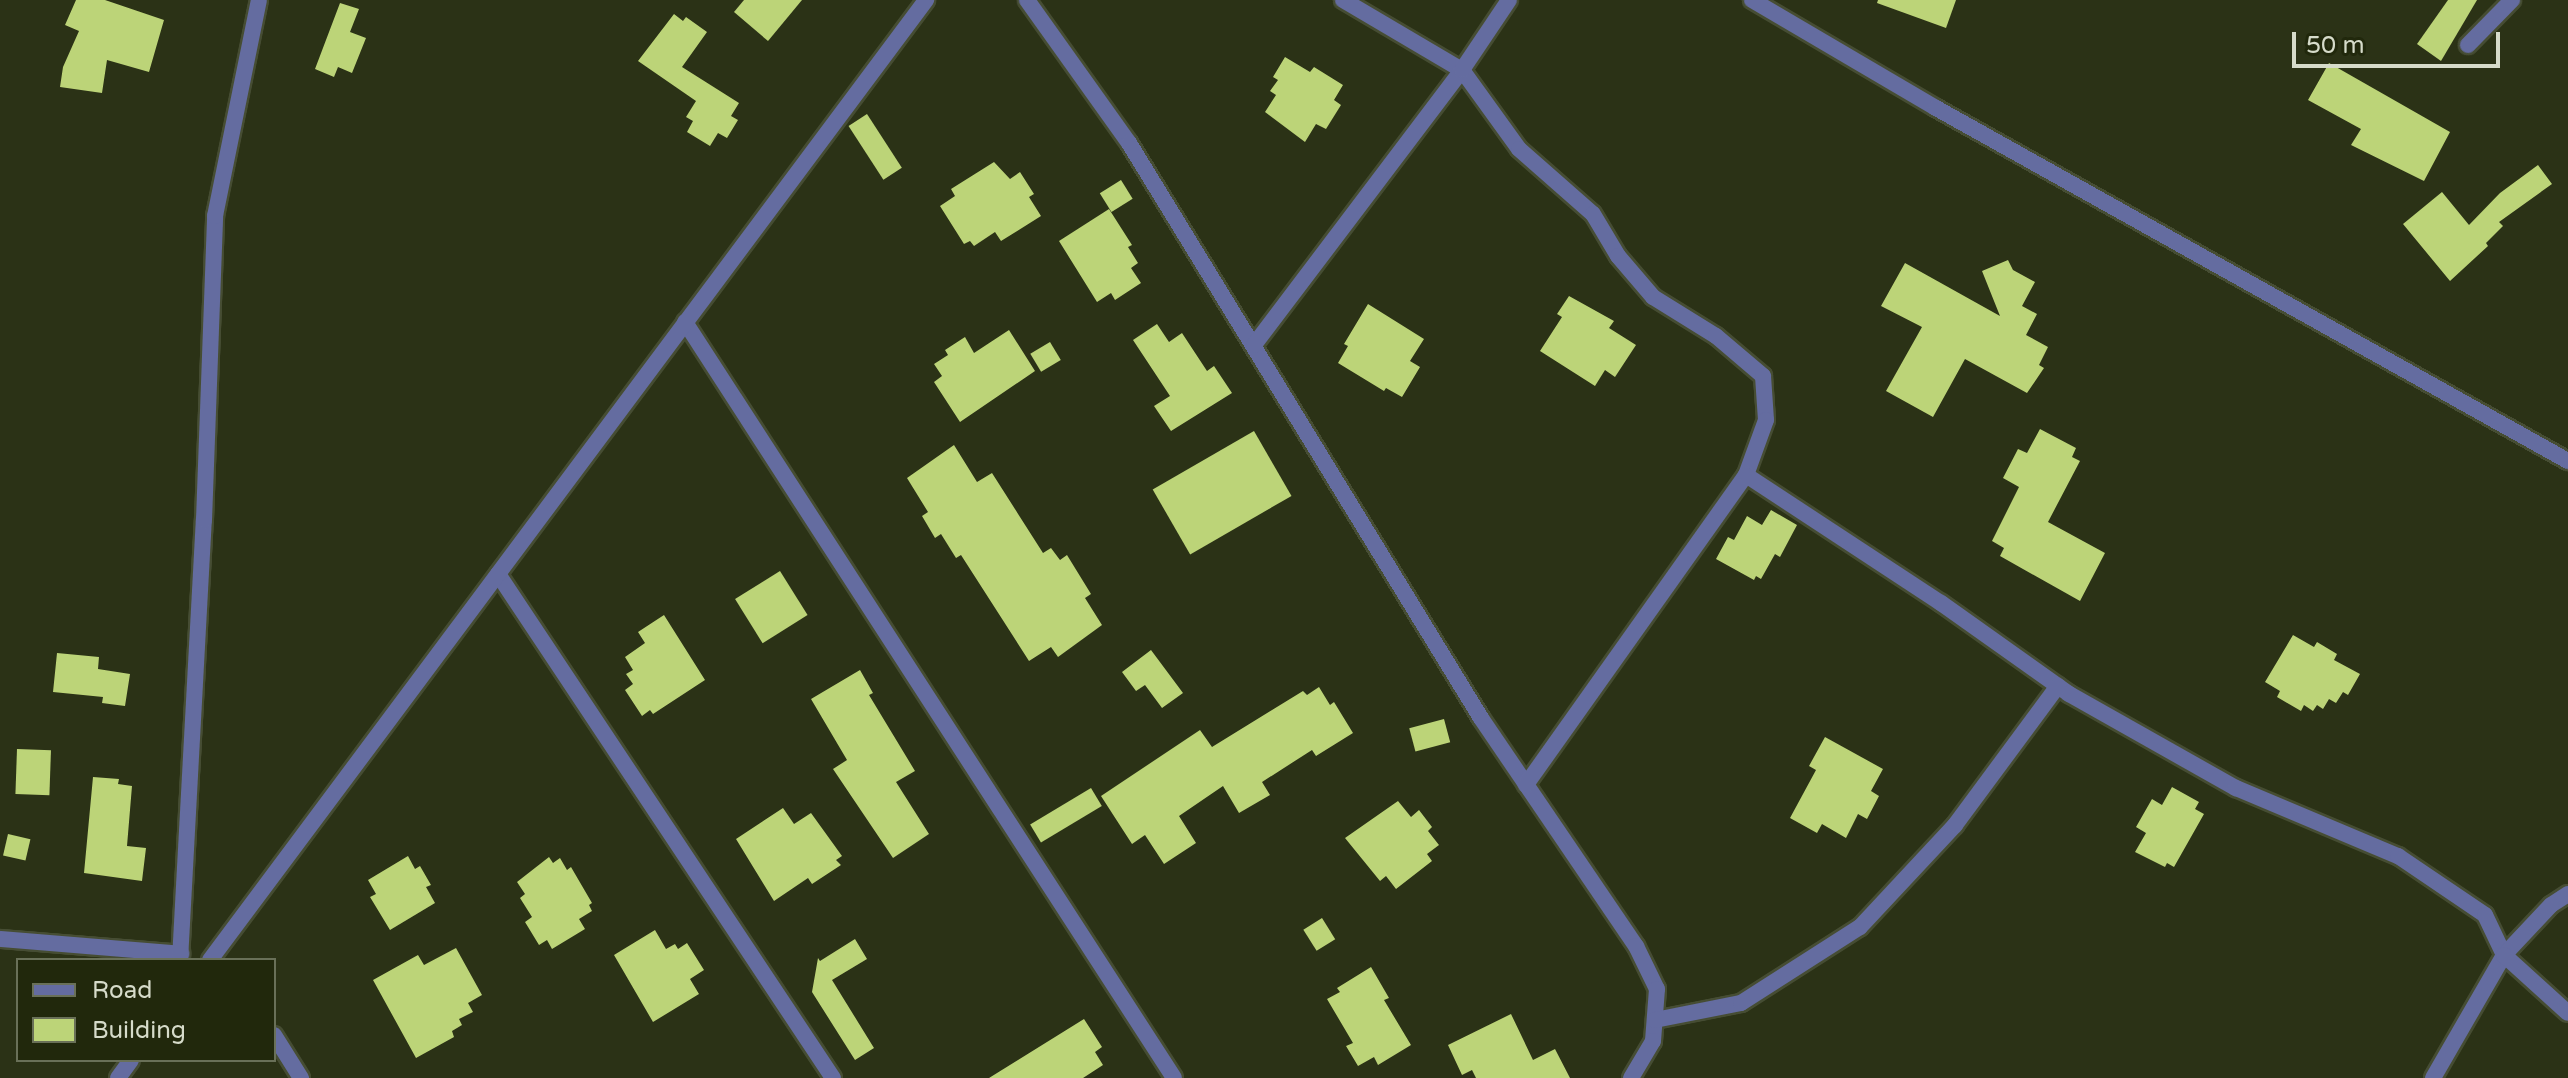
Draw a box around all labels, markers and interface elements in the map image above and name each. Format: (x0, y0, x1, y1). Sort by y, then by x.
scale bar (2296, 16, 2504, 66)
text: 50 m (2306, 31, 2364, 60)
legend (16, 958, 276, 1062)
text: Road (92, 976, 152, 1005)
text: Building (92, 1016, 186, 1045)

